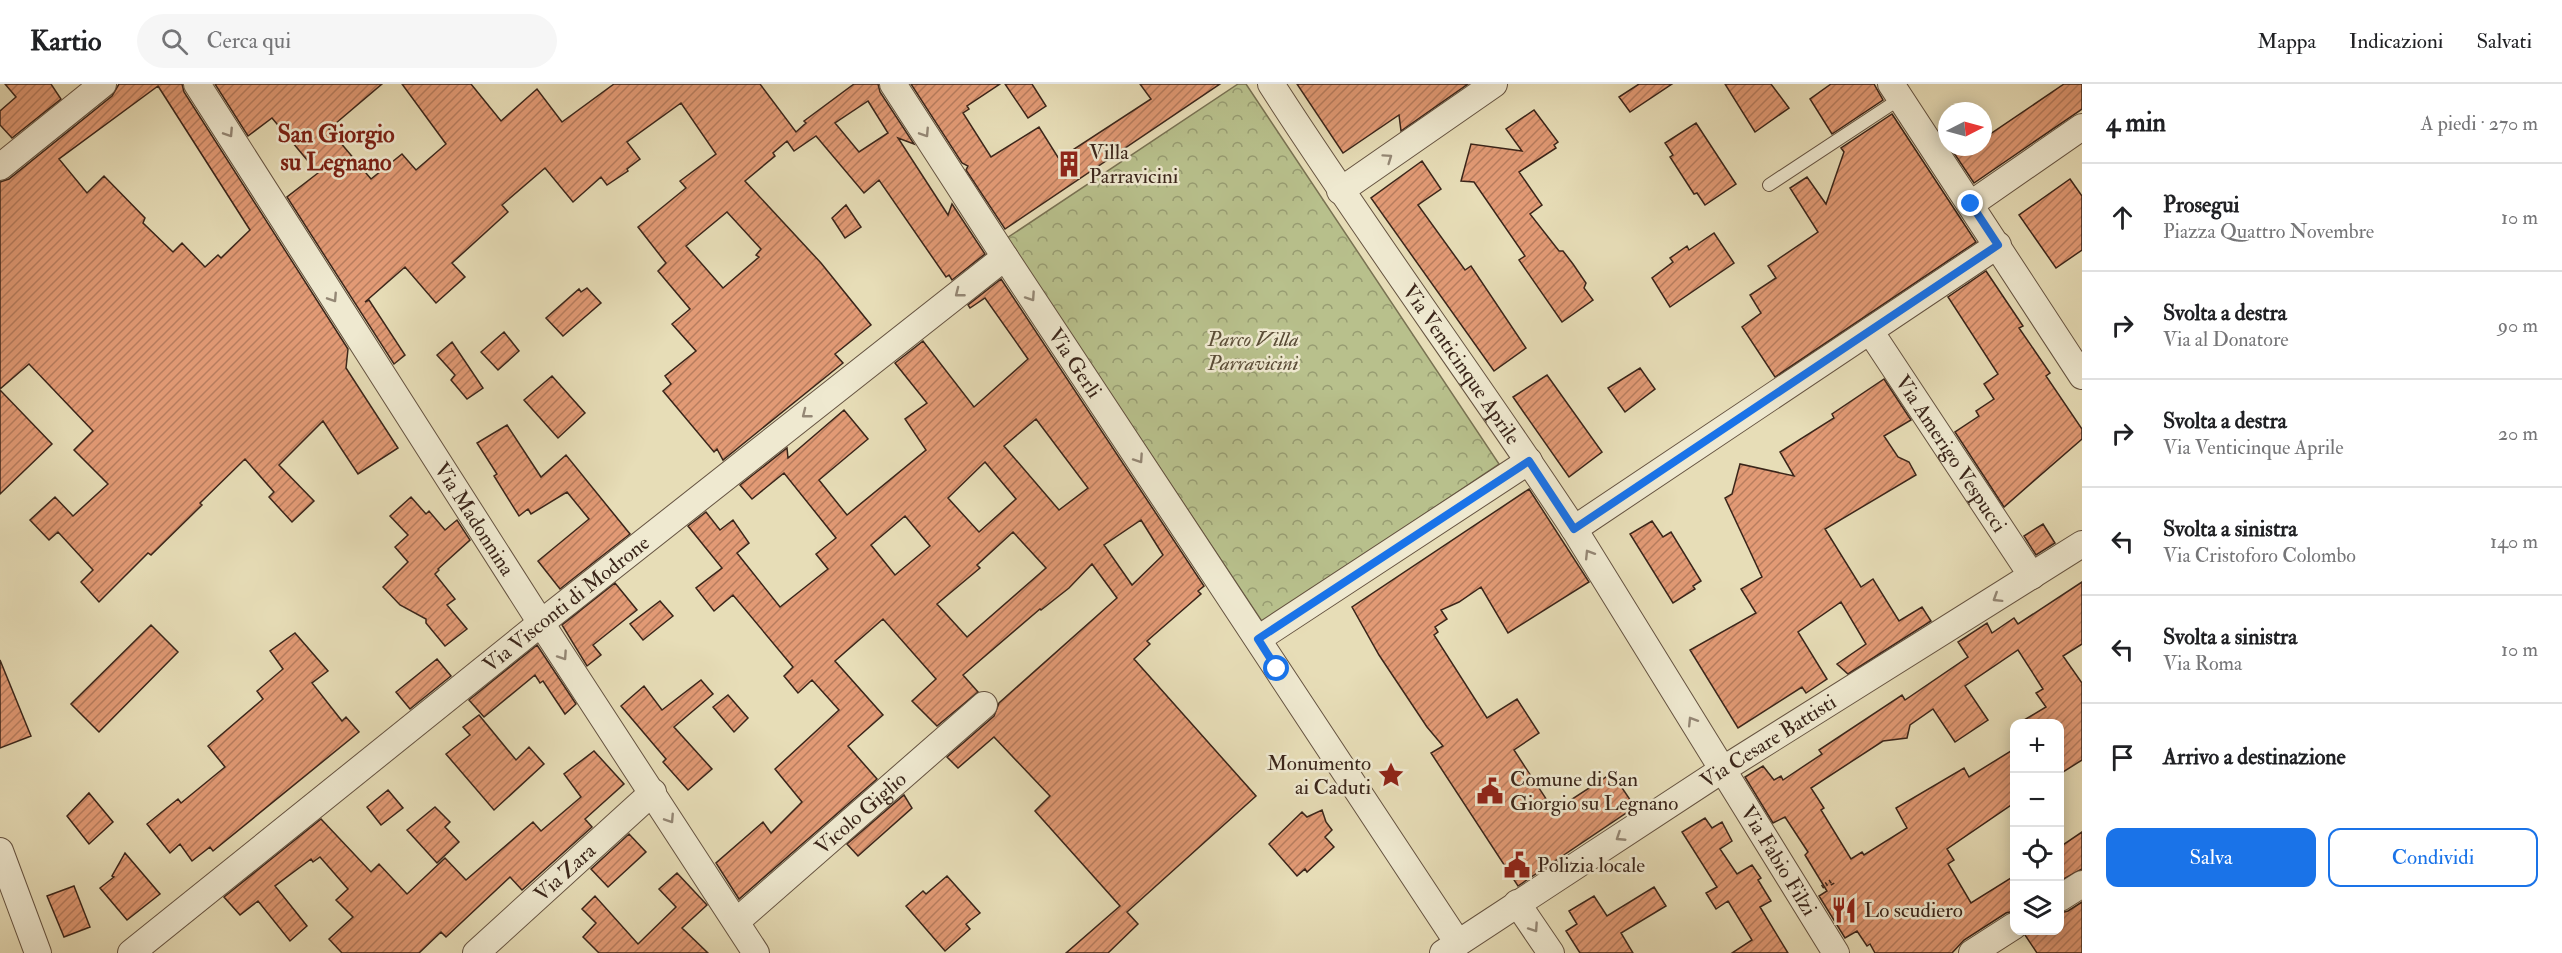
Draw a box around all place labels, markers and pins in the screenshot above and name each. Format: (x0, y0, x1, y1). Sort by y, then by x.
place label: Villa Parravicini (1089, 139, 1179, 190)
building icon: Villa Parravicini (1054, 149, 1084, 179)
place label: Monumento ai Caduti (1267, 750, 1371, 801)
place icon: Monumento ai Caduti (1376, 760, 1406, 790)
place label: Comune di San Giorgio su Legnano (1510, 766, 1678, 817)
public building icon: Comune di San Giorgio su Legnano (1475, 776, 1505, 806)
public building icon: Polizia locale (1502, 850, 1532, 880)
place label: Polizia locale (1537, 852, 1645, 879)
restaurant icon: Lo scudiero (1829, 895, 1859, 925)
place label: Lo scudiero (1864, 897, 1963, 924)

